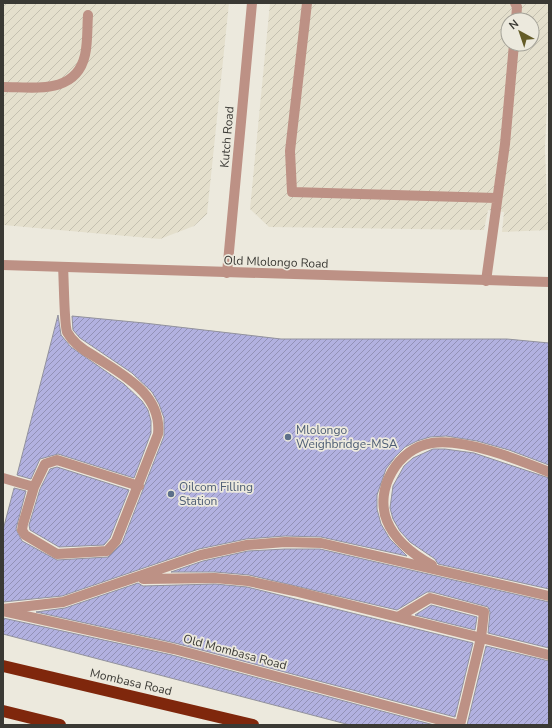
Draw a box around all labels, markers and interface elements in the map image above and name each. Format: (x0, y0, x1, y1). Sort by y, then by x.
north arrow (500, 12, 540, 52)
text: N (506, 16, 522, 33)
street label: Kutch Road (216, 106, 238, 168)
street label: Old Mlolongo Road (223, 252, 329, 272)
place label: Mlolongo Weighbridge-MSA (296, 422, 398, 452)
marker: Mlolongo Weighbridge-MSA (283, 432, 293, 442)
place label: Oilcom Filling Station (179, 479, 253, 509)
marker: Oilcom Filling Station (166, 489, 176, 499)
street label: Old Mombasa Road (182, 630, 288, 674)
street label: Mombasa Road (88, 665, 174, 699)

